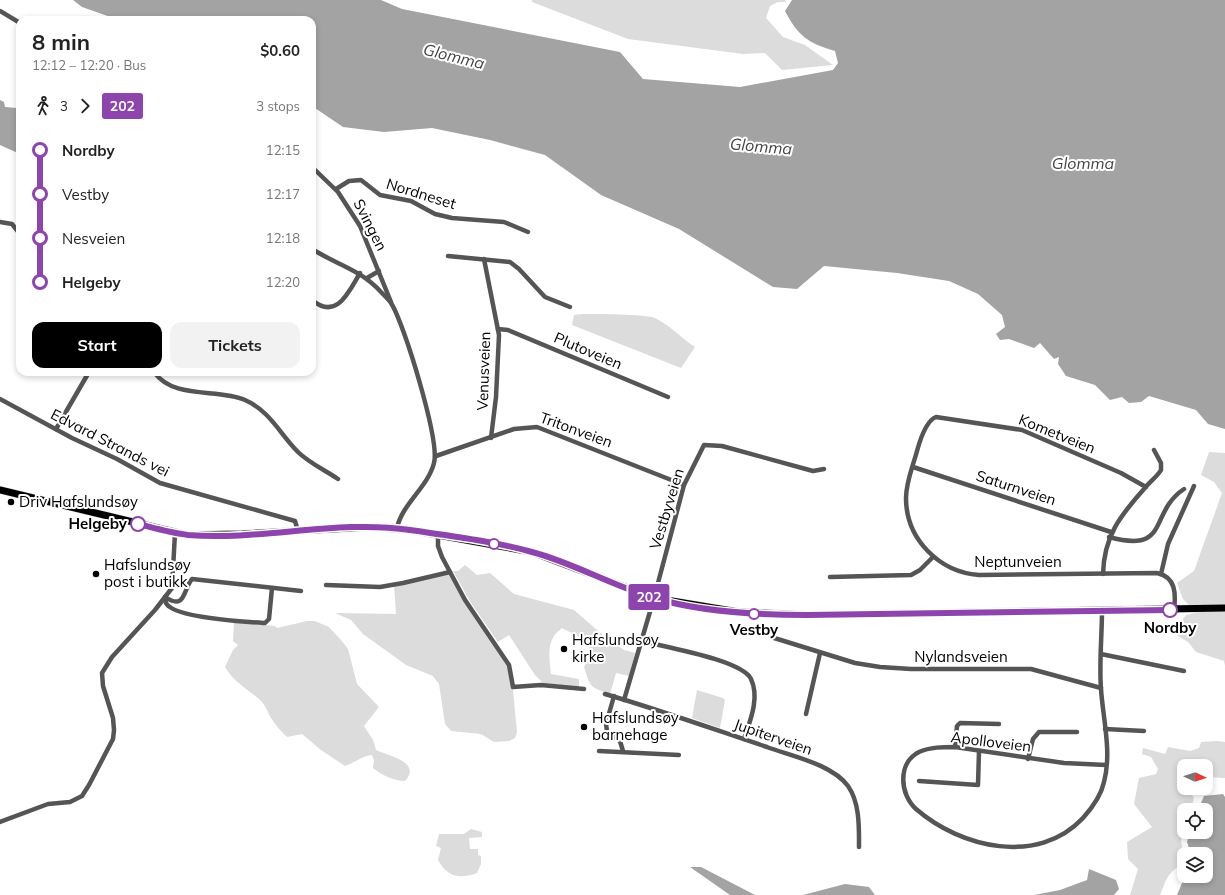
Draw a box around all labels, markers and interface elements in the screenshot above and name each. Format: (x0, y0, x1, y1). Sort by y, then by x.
text: 8 min (32, 28, 90, 56)
water label: Glomma (421, 39, 487, 73)
text: $0.60 (260, 41, 300, 60)
text: 12:12 – 12:20 · Bus (32, 57, 146, 73)
icon: walk (32, 95, 54, 117)
icon: forward (74, 95, 96, 117)
text: 202 (110, 97, 135, 115)
text: 3 (60, 98, 68, 114)
text: 3 stops (256, 98, 300, 114)
water label: Glomma (729, 133, 793, 159)
text: Nordby (62, 141, 115, 160)
text: 12:15 (266, 142, 300, 158)
water label: Glomma (1052, 153, 1115, 173)
street label: Nordneset (384, 174, 458, 213)
text: Vestby (62, 185, 109, 204)
text: 12:17 (266, 186, 300, 202)
street label: Svingen (349, 196, 392, 254)
text: Nesveien (62, 229, 125, 248)
text: 12:18 (266, 230, 300, 246)
text: Helgeby (62, 273, 121, 292)
text: 12:20 (266, 274, 300, 290)
button: Start (32, 322, 162, 368)
button: Tickets (170, 322, 300, 368)
street label: Plutoveien (551, 328, 625, 373)
street label: Venusveien (473, 331, 494, 411)
street label: Edvard Strands vei (48, 404, 173, 481)
street label: Tritonveien (537, 408, 615, 451)
street label: Kometveien (1016, 410, 1098, 458)
street label: Vestbyveien (645, 466, 688, 552)
street label: Saturnveien (974, 466, 1059, 509)
place label: Driv Hafslundsøy (19, 492, 138, 511)
marker: Driv Hafslundsøy (6, 497, 16, 507)
place label: Helgeby (68, 514, 128, 533)
marker: Helgeby (130, 516, 146, 532)
unlabelled marker (488, 538, 500, 550)
street label: Neptunveien (974, 552, 1062, 571)
place label: Hafslundsøy post i butikk (104, 555, 191, 591)
marker: Hafslundsøy post i butikk (91, 569, 101, 579)
line badge: 202 (626, 584, 672, 610)
text: 202 (636, 588, 662, 606)
marker: Nordby (1162, 602, 1178, 618)
marker: Vestby (748, 608, 760, 620)
place label: Nordby (1144, 618, 1197, 637)
place label: Vestby (729, 620, 779, 639)
place label: Hafslundsøy kirke (572, 630, 659, 666)
marker: Hafslundsøy kirke (559, 644, 569, 654)
street label: Nylandsveien (914, 647, 1008, 666)
place label: Hafslundsøy barnehage (592, 708, 679, 744)
street label: Jupiterveien (731, 714, 815, 759)
marker: Hafslundsøy barnehage (579, 722, 589, 732)
street label: Apolloveien (950, 727, 1032, 756)
north arrow (1177, 759, 1213, 795)
map controls (1177, 759, 1213, 883)
button: locate (1177, 803, 1213, 839)
button: layers (1177, 847, 1213, 883)

